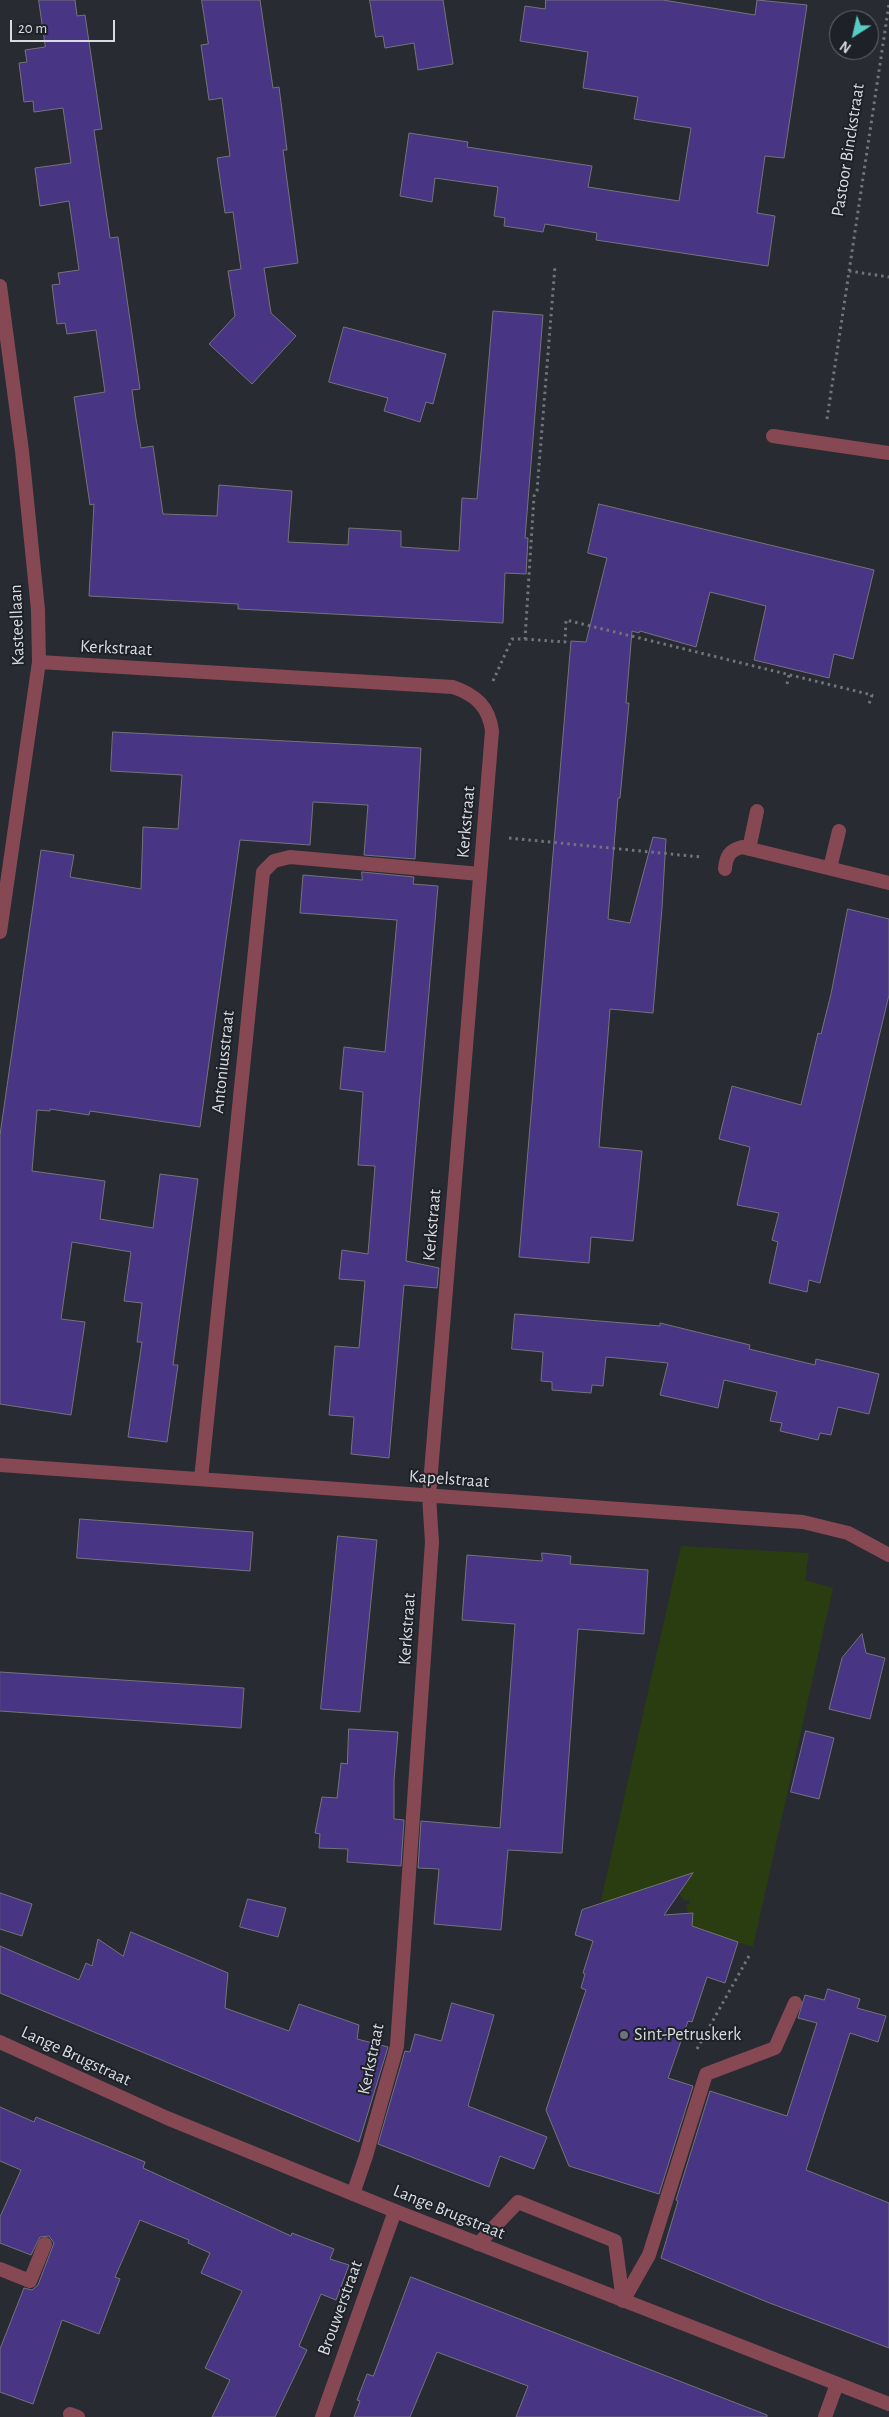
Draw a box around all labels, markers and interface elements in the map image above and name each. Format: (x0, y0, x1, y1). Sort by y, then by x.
scale bar (12, 10, 118, 42)
north arrow (829, 10, 879, 60)
text: 20 m (18, 21, 47, 36)
text: N (838, 38, 854, 55)
street label: Pastoor Binckstraat (827, 82, 869, 218)
street label: Kasteellaan (5, 584, 29, 666)
street label: Kerkstraat (79, 635, 153, 661)
street label: Kerkstraat (452, 785, 480, 859)
street label: Antoniusstraat (207, 1009, 239, 1115)
street label: Kerkstraat (418, 1188, 446, 1262)
street label: Kapelstraat (408, 1465, 490, 1493)
street label: Kerkstraat (394, 1592, 420, 1666)
street label: Lange Brugstraat (18, 2021, 134, 2091)
street label: Kerkstraat (353, 2021, 389, 2097)
place label: Sint-Petruskerk (634, 2024, 741, 2046)
marker: Sint-Petruskerk (618, 2029, 630, 2041)
street label: Lange Brugstraat (390, 2180, 508, 2244)
street label: Brouwerstraat (313, 2258, 367, 2358)

